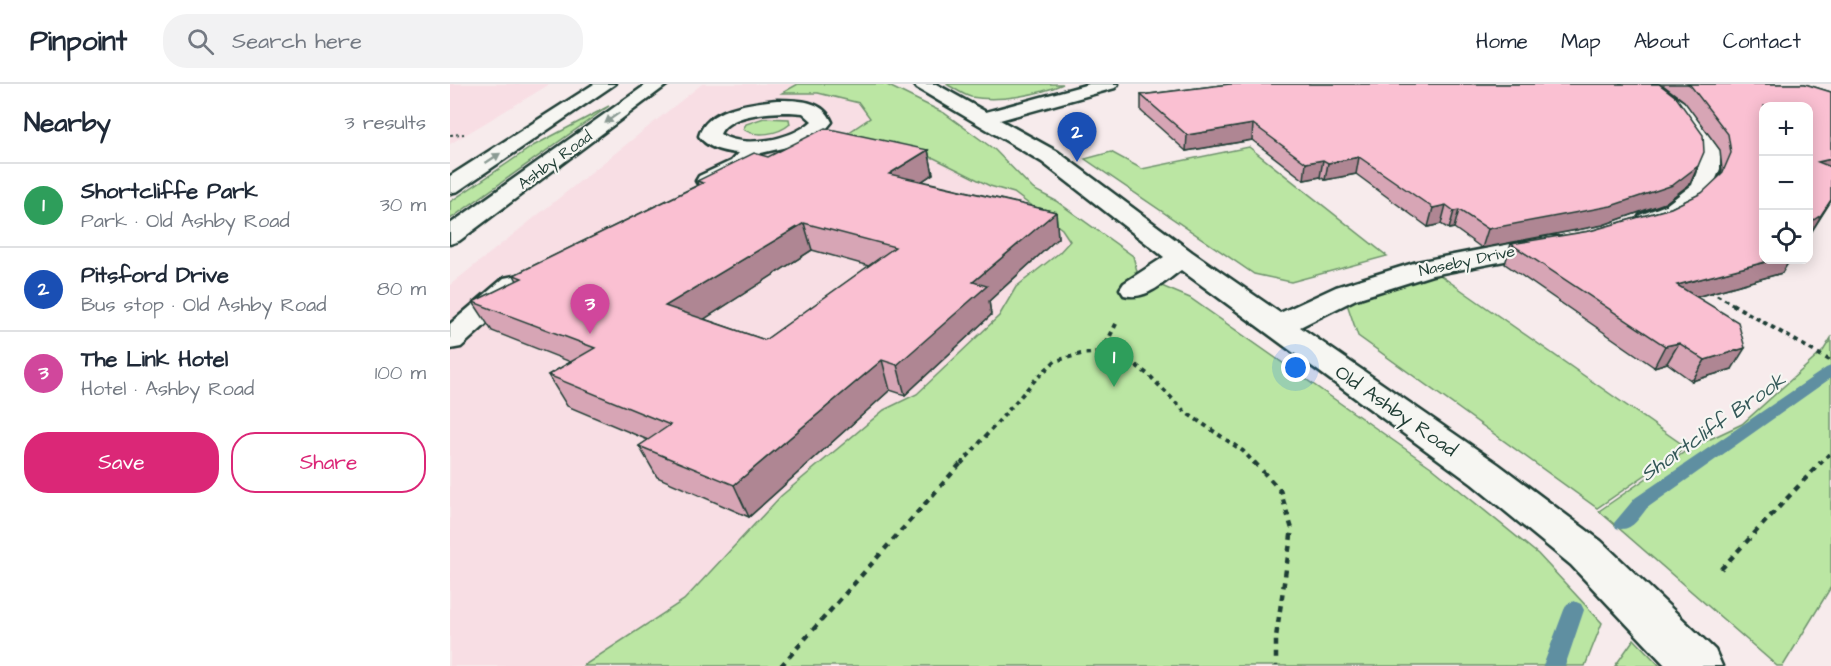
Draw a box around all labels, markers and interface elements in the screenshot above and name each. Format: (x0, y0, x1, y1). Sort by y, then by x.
search box (163, 14, 583, 68)
text: Pinpoint (30, 22, 127, 61)
icon: search (184, 25, 217, 58)
text: Search here (232, 26, 362, 57)
text: Home (1476, 27, 1528, 56)
text: Map (1561, 27, 1601, 56)
text: About (1634, 27, 1690, 56)
text: Contact (1723, 27, 1801, 56)
map controls (1759, 102, 1813, 264)
button: + (1759, 102, 1813, 156)
text: Nearby (24, 105, 111, 141)
text: 3 results (344, 109, 426, 137)
one-way arrow (604, 112, 619, 124)
pin: 2 (1058, 112, 1096, 162)
street label: Ashby Road (513, 125, 597, 195)
one-way arrow (484, 152, 500, 164)
button: − (1759, 156, 1813, 210)
text: Shortcliffe Park (81, 176, 258, 207)
text: 1 (42, 191, 45, 219)
text: 30 m (380, 191, 426, 219)
text: Park · Old Ashby Road (81, 207, 290, 235)
button: locate (1759, 210, 1813, 264)
street label: Naseby Drive (1417, 240, 1518, 283)
text: Pitsford Drive (81, 260, 229, 291)
text: 2 (38, 275, 49, 303)
text: 80 m (377, 275, 426, 303)
pin: 3 (570, 284, 610, 334)
text: Bus stop · Old Ashby Road (81, 291, 326, 319)
pin: 1 (1094, 338, 1134, 387)
text: The Link Hotel (81, 344, 228, 375)
your location (1281, 353, 1310, 382)
street label: Old Ashby Road (1329, 358, 1463, 465)
text: 3 (38, 359, 49, 387)
text: 100 m (375, 359, 426, 387)
water label: Shortcliff Brook (1634, 365, 1793, 488)
text: Hotel · Ashby Road (81, 375, 254, 403)
button: Save (24, 432, 219, 493)
button: Share (231, 432, 426, 493)

